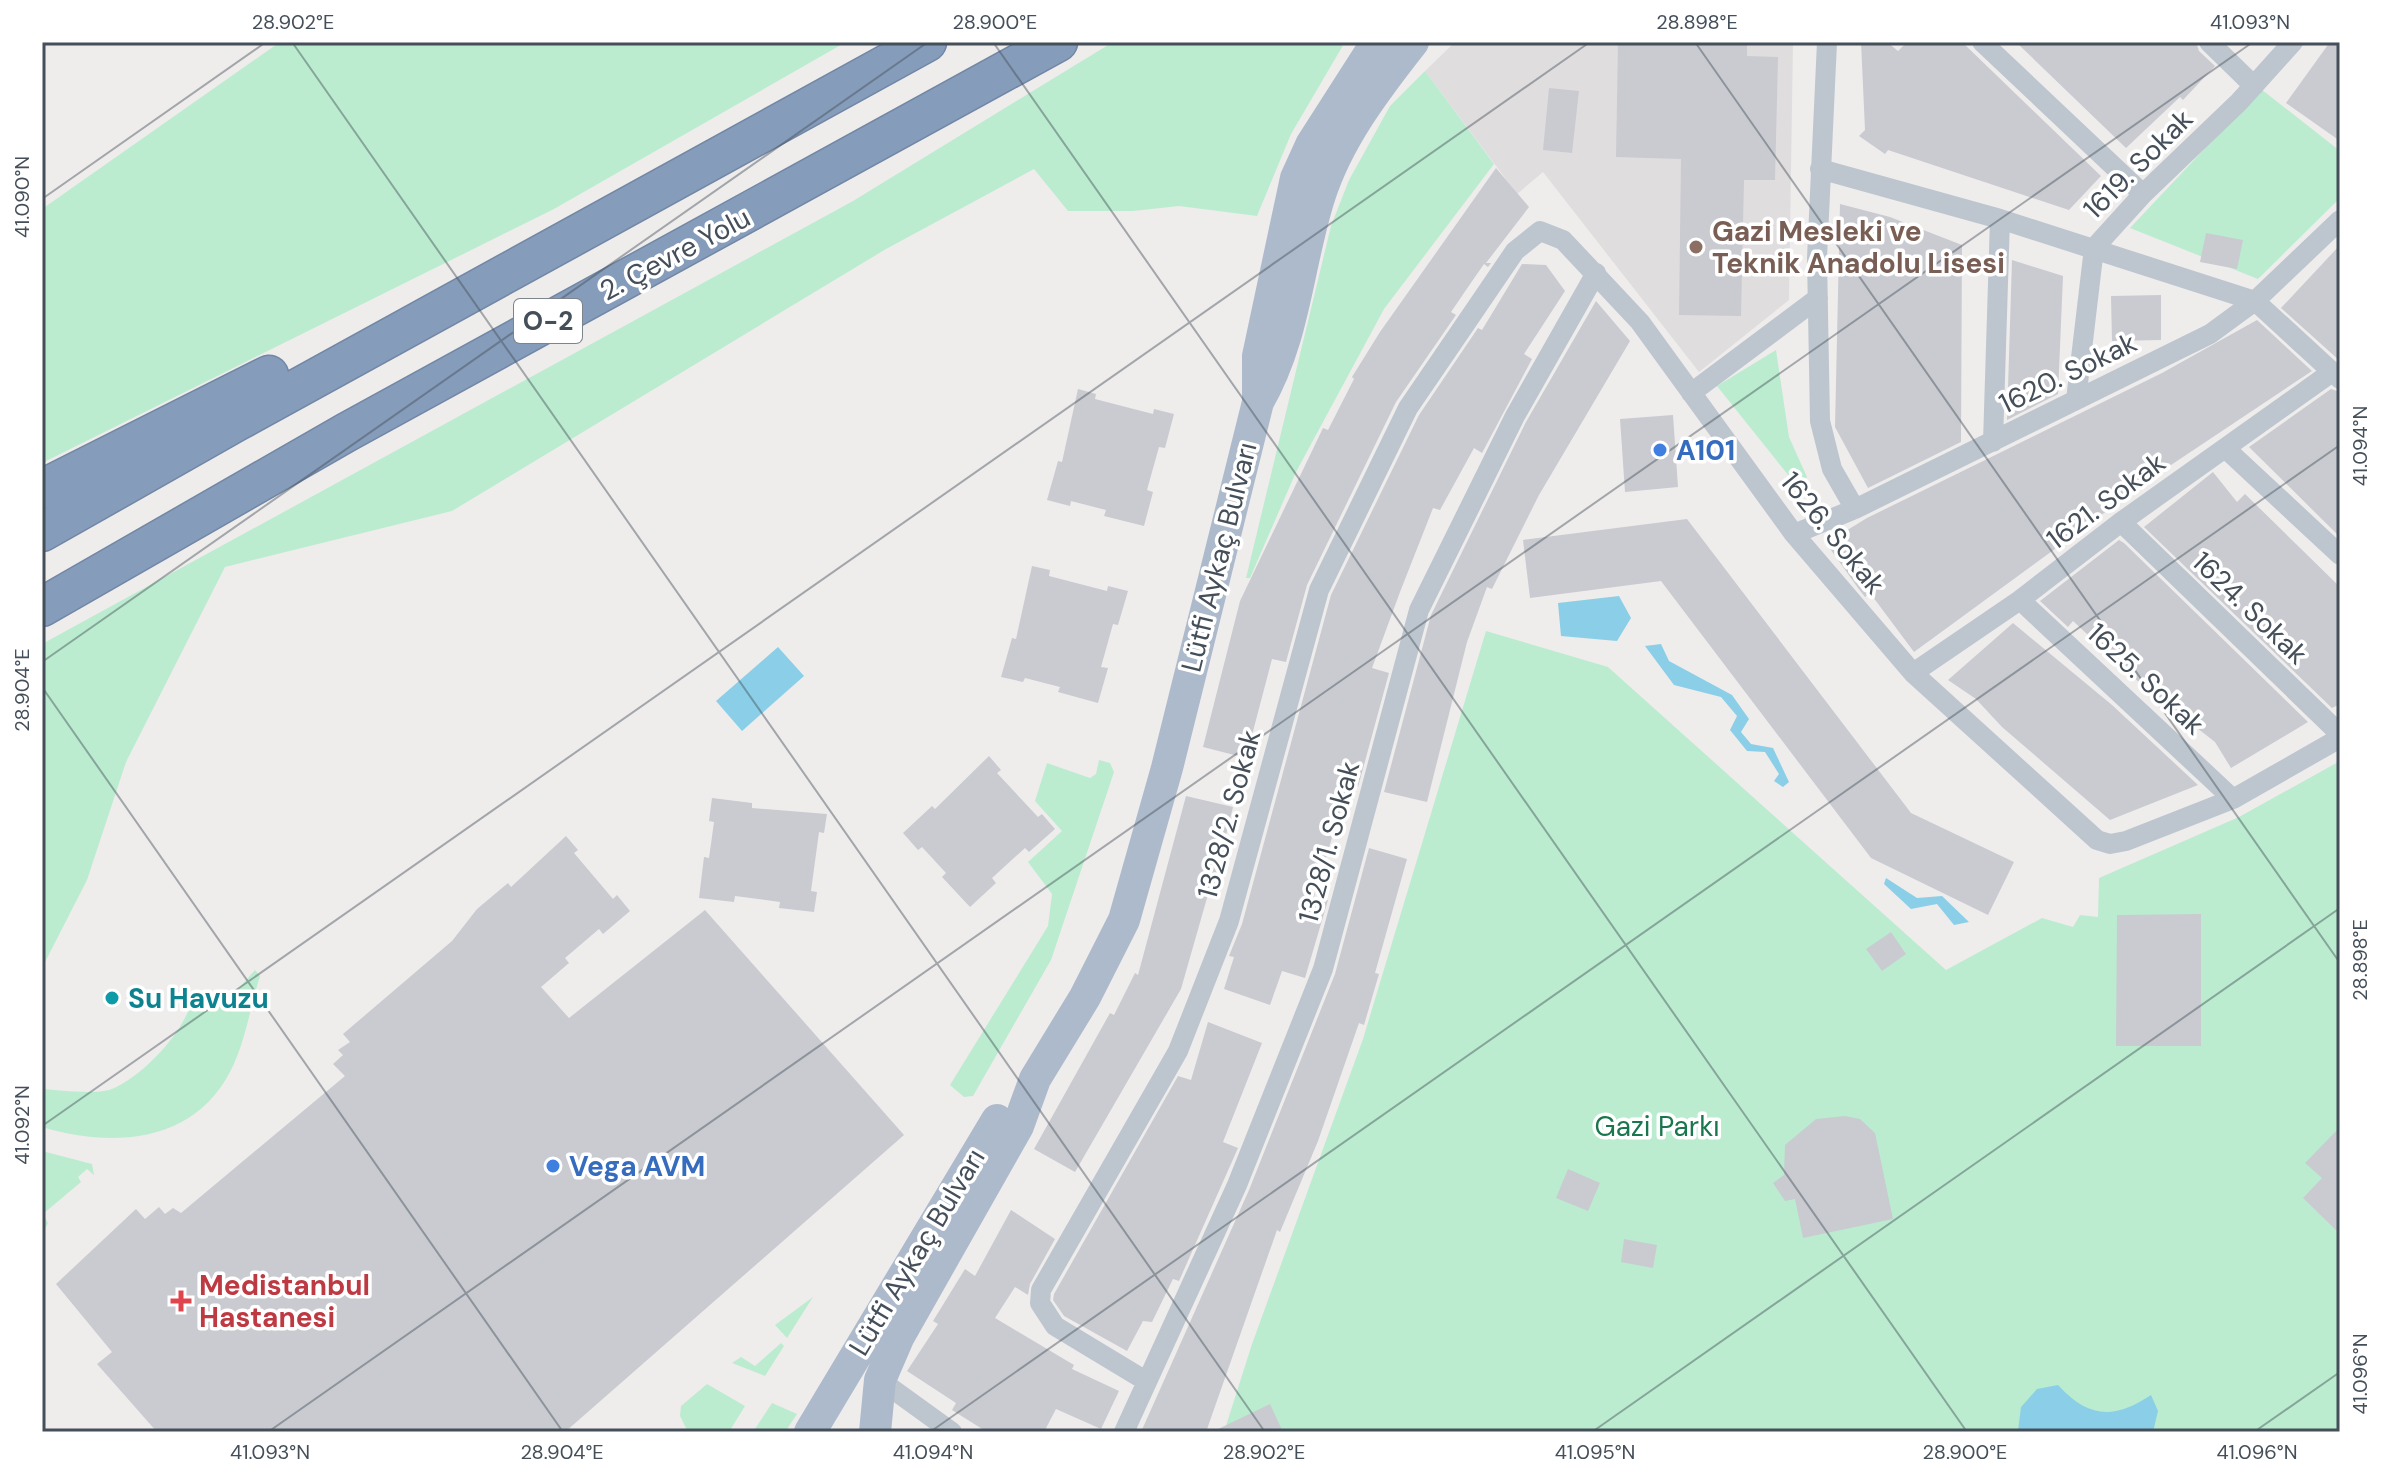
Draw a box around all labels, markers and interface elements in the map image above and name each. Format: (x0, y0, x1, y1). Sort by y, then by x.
text: 28.902°E (252, 9, 334, 35)
text: 28.900°E (953, 9, 1037, 35)
text: 28.898°E (1656, 9, 1738, 35)
text: 41.093°N (2210, 9, 2290, 35)
street label: 1619. Sokak (2075, 101, 2201, 227)
text: 41.090°N (9, 156, 35, 238)
street label: 2. Çevre Yolu (593, 199, 757, 309)
place label: Gazi Mesleki ve Teknik Anadolu Lisesi (1712, 213, 2005, 282)
marker: Gazi Mesleki ve Teknik Anadolu Lisesi (1687, 238, 1705, 256)
road number: O-2 (514, 299, 582, 343)
street label: 1620. Sokak (1993, 324, 2143, 422)
text: 41.094°N (2347, 406, 2373, 486)
place label: A101 (1676, 432, 1735, 469)
street label: Lütfi Aykaç Bulvarı (1173, 438, 1265, 676)
marker: A101 (1651, 441, 1669, 459)
street label: 1621. Sokak (2039, 444, 2173, 558)
street label: 1626. Sokak (1772, 464, 1894, 602)
street label: 1624. Sokak (2184, 543, 2316, 673)
street label: 1625. Sokak (2079, 615, 2213, 743)
text: 28.904°E (9, 648, 35, 732)
street label: 1328/2. Sokak (1189, 726, 1269, 902)
street label: 1328/1. Sokak (1290, 757, 1368, 927)
text: 28.898°E (2347, 919, 2373, 1001)
place label: Su Havuzu (128, 980, 269, 1017)
marker: Su Havuzu (103, 989, 121, 1007)
text: 41.092°N (9, 1085, 35, 1165)
park label: Gazi Parkı (1595, 1108, 1720, 1145)
street label: Lütfi Aykaç Bulvarı (841, 1142, 993, 1362)
place label: Vega AVM (569, 1148, 705, 1185)
marker: Vega AVM (544, 1157, 562, 1175)
place label: Medistanbul Hastanesi (199, 1267, 370, 1336)
marker: Medistanbul Hastanesi (170, 1290, 192, 1312)
text: 41.096°N (2347, 1333, 2373, 1415)
text: 41.093°N (230, 1439, 310, 1465)
text: 28.904°E (520, 1439, 604, 1465)
text: 41.094°N (893, 1439, 973, 1465)
text: 28.902°E (1223, 1439, 1305, 1465)
text: 41.095°N (1555, 1439, 1635, 1465)
text: 28.900°E (1923, 1439, 2007, 1465)
text: 41.096°N (2216, 1439, 2298, 1465)

